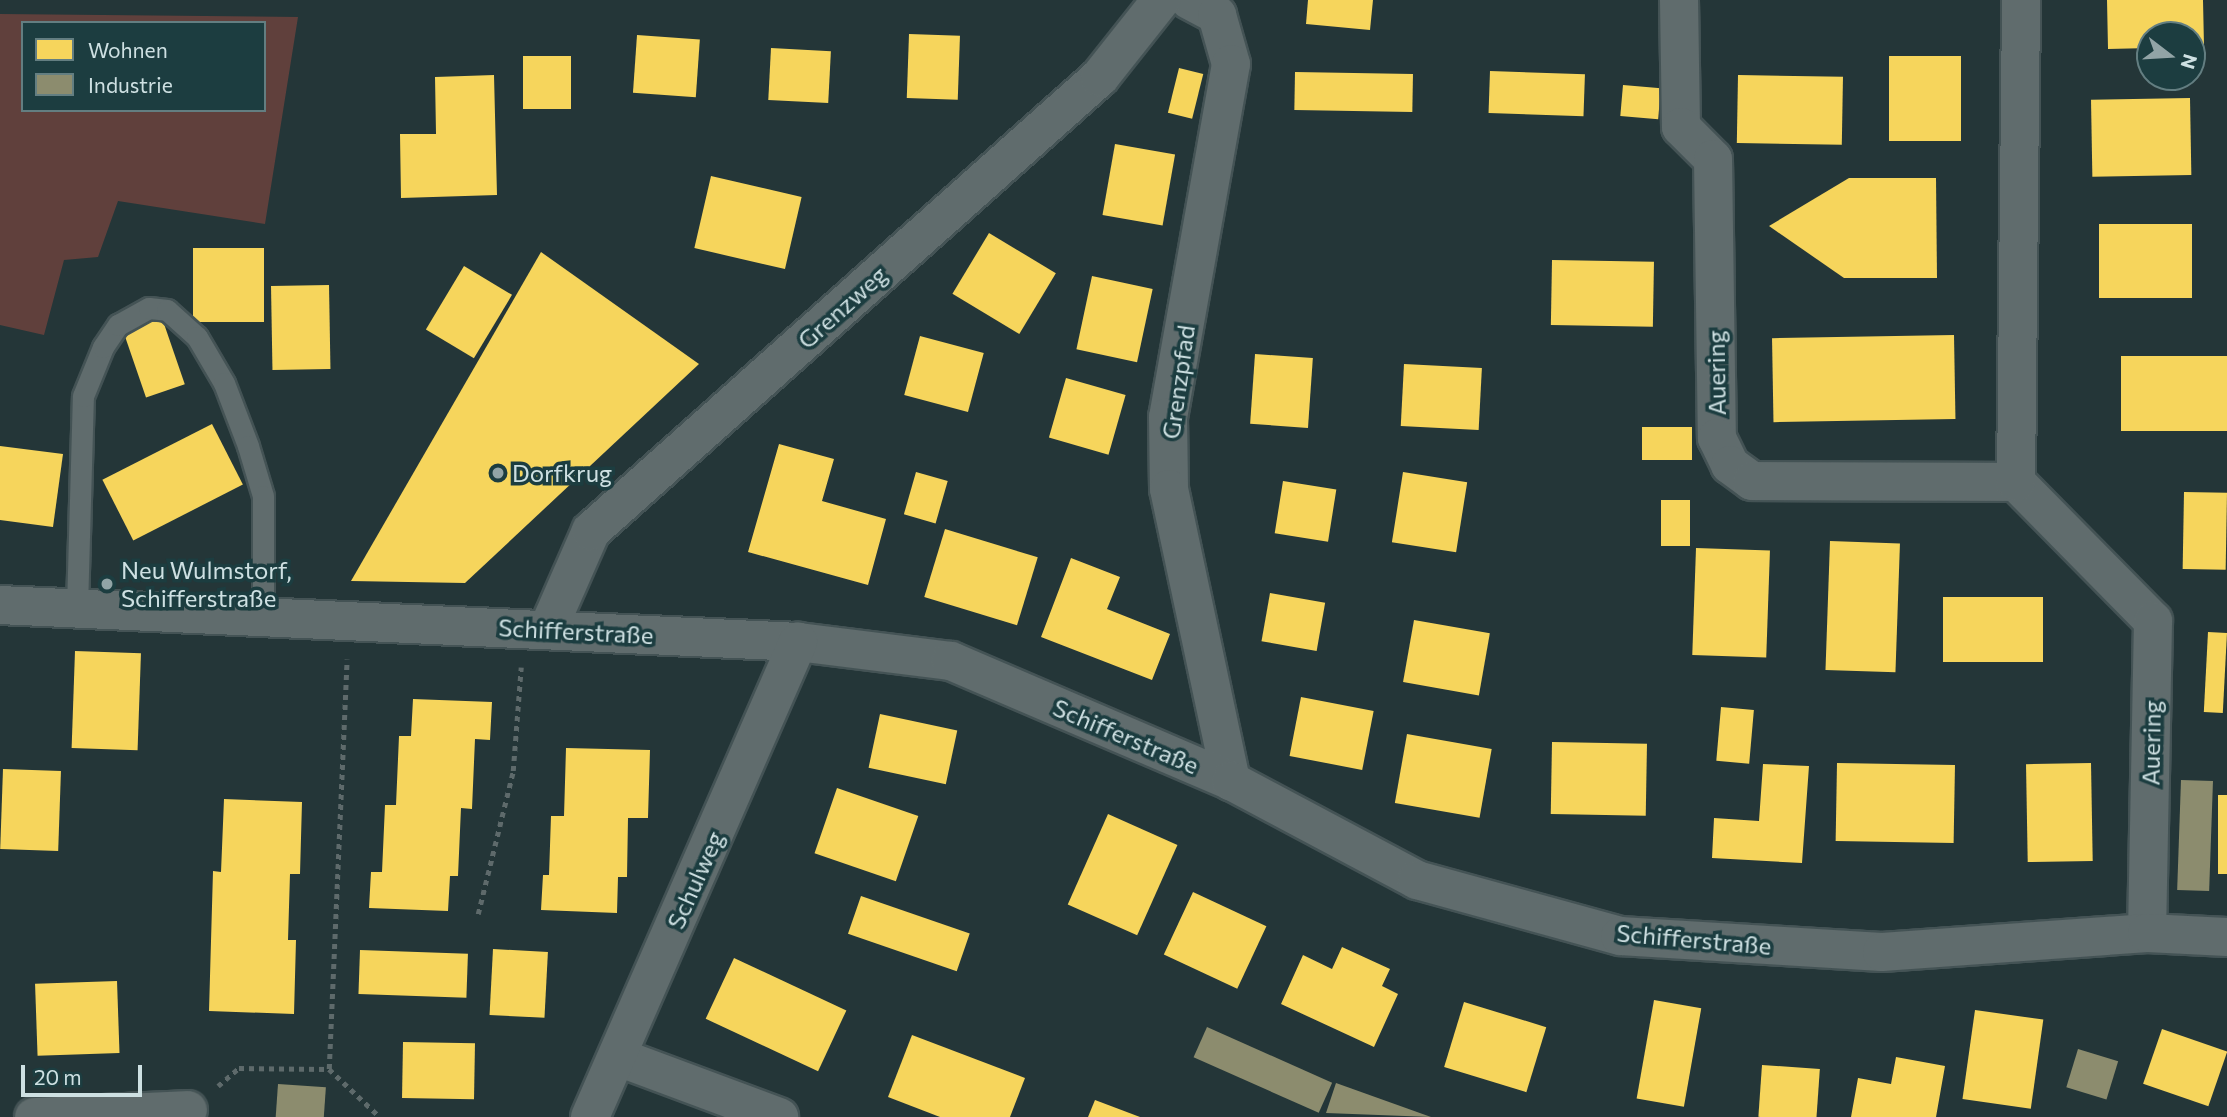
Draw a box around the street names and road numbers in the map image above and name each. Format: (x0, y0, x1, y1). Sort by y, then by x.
street label: Grenzweg (792, 260, 892, 354)
street label: Grenzpfad (1156, 323, 1200, 441)
street label: Auering (1701, 330, 1731, 416)
street label: Schifferstraße (498, 613, 654, 649)
street label: Schifferstraße (1049, 692, 1203, 780)
street label: Auering (2136, 700, 2166, 786)
street label: Schulweg (661, 827, 729, 933)
street label: Schifferstraße (1615, 918, 1773, 960)

